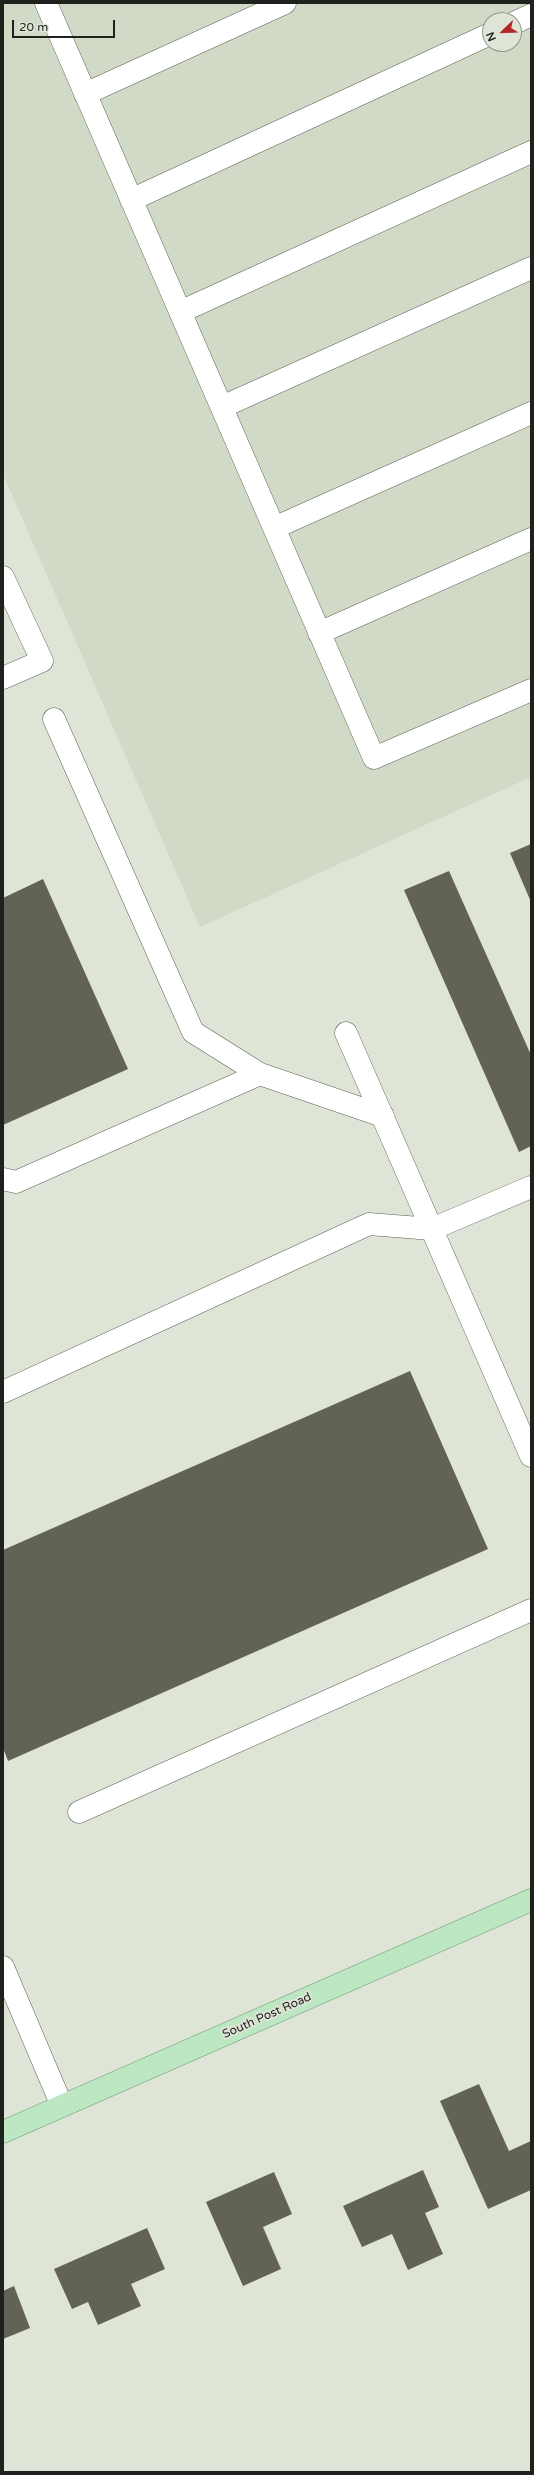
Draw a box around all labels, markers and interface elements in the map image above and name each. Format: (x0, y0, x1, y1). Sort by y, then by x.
scale bar (14, 12, 117, 38)
north arrow (482, 12, 522, 52)
text: 20 m (19, 20, 48, 34)
text: N (484, 30, 499, 43)
street label: South Post Road (220, 1990, 314, 2042)

